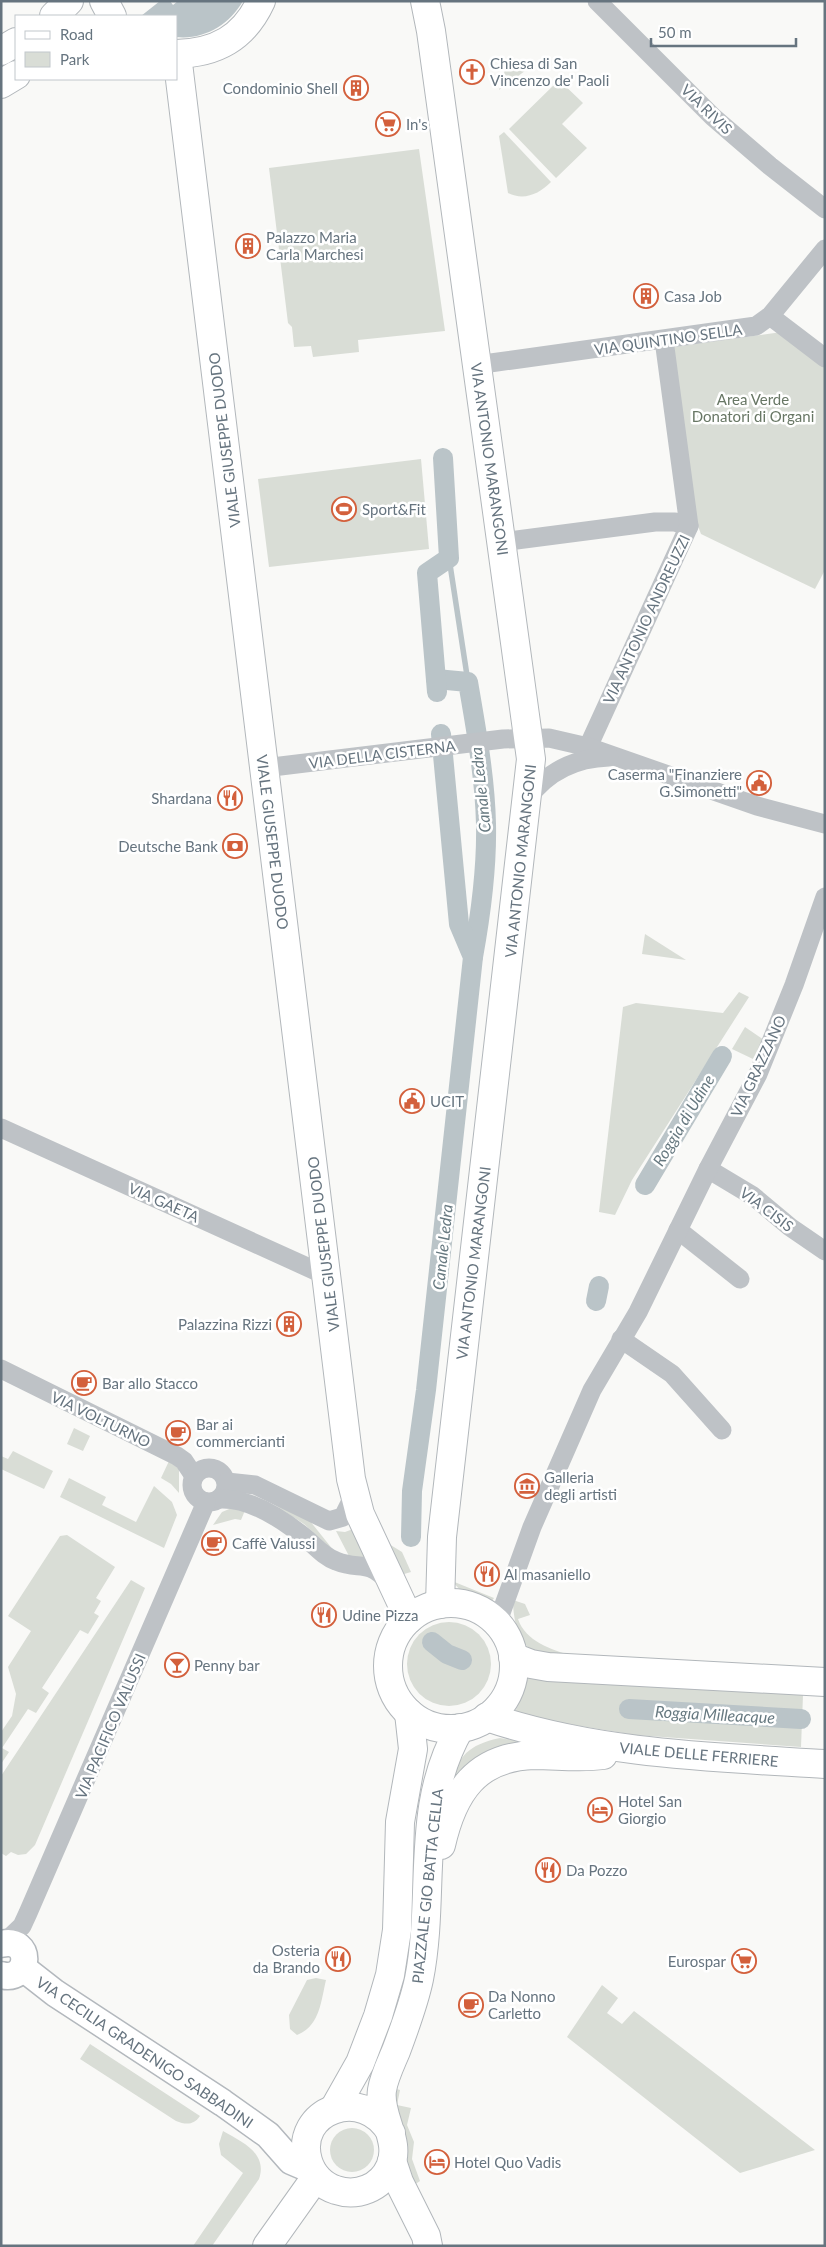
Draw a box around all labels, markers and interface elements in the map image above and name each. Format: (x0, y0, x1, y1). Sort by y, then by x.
legend (15, 15, 178, 80)
scale bar (651, 15, 796, 47)
text: 50 m (658, 23, 692, 41)
text: Road (60, 25, 93, 43)
text: Park (60, 50, 90, 68)
place label: Chiesa di San Vincenzo de' Paoli (490, 54, 609, 89)
church icon: Chiesa di San Vincenzo de' Paoli (459, 59, 485, 85)
building icon: Condominio Shell (343, 75, 369, 101)
place label: Condominio Shell (223, 79, 338, 97)
street label: VIA RIVIS (678, 80, 736, 138)
supermarket icon: In's (375, 111, 401, 137)
place label: In's (406, 115, 428, 133)
place label: Palazzo Maria Carla Marchesi (266, 228, 364, 263)
building icon: Palazzo Maria Carla Marchesi (235, 233, 261, 259)
building icon: Casa Job (633, 283, 659, 309)
place label: Casa Job (664, 287, 722, 305)
street label: VIA QUINTINO SELLA (593, 320, 744, 358)
street label: VIALE GIUSEPPE DUODO (204, 352, 244, 528)
street label: VIA ANTONIO MARANGONI (468, 361, 512, 557)
park label: Area Verde Donatori di Organi (692, 390, 814, 425)
sports icon: Sport&Fit (331, 496, 357, 522)
place label: Sport&Fit (362, 500, 426, 518)
street label: VIA ANTONIO ANDREUZZI (599, 531, 693, 707)
street label: VIA DELLA CISTERNA (308, 736, 457, 772)
water label: Canale Ledra (466, 746, 494, 834)
street label: VIALE GIUSEPPE DUODO (253, 754, 293, 930)
street label: VIA ANTONIO MARANGONI (501, 763, 539, 959)
place label: Caserma "Finanziere G.Simonetti" (608, 765, 742, 800)
public building icon: Caserma "Finanziere G.Simonetti" (746, 770, 772, 796)
restaurant icon: Shardana (217, 785, 243, 811)
place label: Shardana (151, 789, 212, 807)
bank icon: Deutsche Bank (222, 833, 248, 859)
place label: Deutsche Bank (118, 837, 218, 855)
street label: VIA GRAZZANO (727, 1012, 789, 1120)
water label: Roggia di Udine (648, 1071, 718, 1169)
public building icon: UCIT (399, 1088, 425, 1114)
place label: UCIT (430, 1092, 464, 1110)
street label: VIALE GIUSEPPE DUODO (303, 1156, 343, 1332)
street label: VIA ANTONIO MARANGONI (452, 1165, 494, 1361)
street label: VIA GAETA (126, 1178, 203, 1226)
street label: VIA CISIS (737, 1183, 797, 1235)
water label: Canale Ledra (428, 1203, 456, 1291)
building icon: Palazzina Rizzi (276, 1311, 302, 1337)
place label: Palazzina Rizzi (178, 1315, 272, 1333)
cafe icon: Bar allo Stacco (71, 1370, 97, 1396)
place label: Bar allo Stacco (102, 1374, 198, 1392)
street label: VIA VOLTURNO (48, 1387, 154, 1451)
place label: Bar ai commercianti (196, 1415, 285, 1450)
cafe icon: Bar ai commercianti (165, 1420, 191, 1446)
place label: Galleria degli artisti (544, 1468, 617, 1503)
museum icon: Galleria degli artisti (514, 1473, 540, 1499)
cafe icon: Caffè Valussi (201, 1530, 227, 1556)
place label: Caffè Valussi (232, 1534, 315, 1552)
restaurant icon: Al masaniello (474, 1561, 500, 1587)
place label: Al masaniello (504, 1565, 591, 1583)
restaurant icon: Udine Pizza (311, 1602, 337, 1628)
place label: Udine Pizza (342, 1606, 418, 1624)
street label: VIA PACIFICO VALUSSI (71, 1651, 149, 1801)
bar icon: Penny bar (164, 1652, 190, 1678)
place label: Penny bar (194, 1656, 260, 1674)
water label: Roggia Milleacque (655, 1701, 776, 1727)
street label: VIALE DELLE FERRIERE (619, 1738, 779, 1770)
street label: PIAZZALE GIO BATTA CELLA (408, 1787, 446, 1984)
place label: Hotel San Giorgio (618, 1792, 682, 1827)
hotel icon: Hotel San Giorgio (587, 1797, 613, 1823)
restaurant icon: Da Pozzo (535, 1857, 561, 1883)
place label: Da Pozzo (566, 1861, 627, 1879)
place label: Osteria da Brando (253, 1941, 320, 1976)
restaurant icon: Osteria da Brando (325, 1946, 351, 1972)
supermarket icon: Eurospar (731, 1948, 757, 1974)
place label: Eurospar (668, 1952, 727, 1970)
street label: VIA CECILIA GRADENIGO SABBADINI (33, 1972, 257, 2132)
place label: Da Nonno Carletto (488, 1987, 555, 2022)
cafe icon: Da Nonno Carletto (458, 1992, 484, 2018)
hotel icon: Hotel Quo Vadis (424, 2149, 450, 2175)
place label: Hotel Quo Vadis (454, 2153, 561, 2171)

